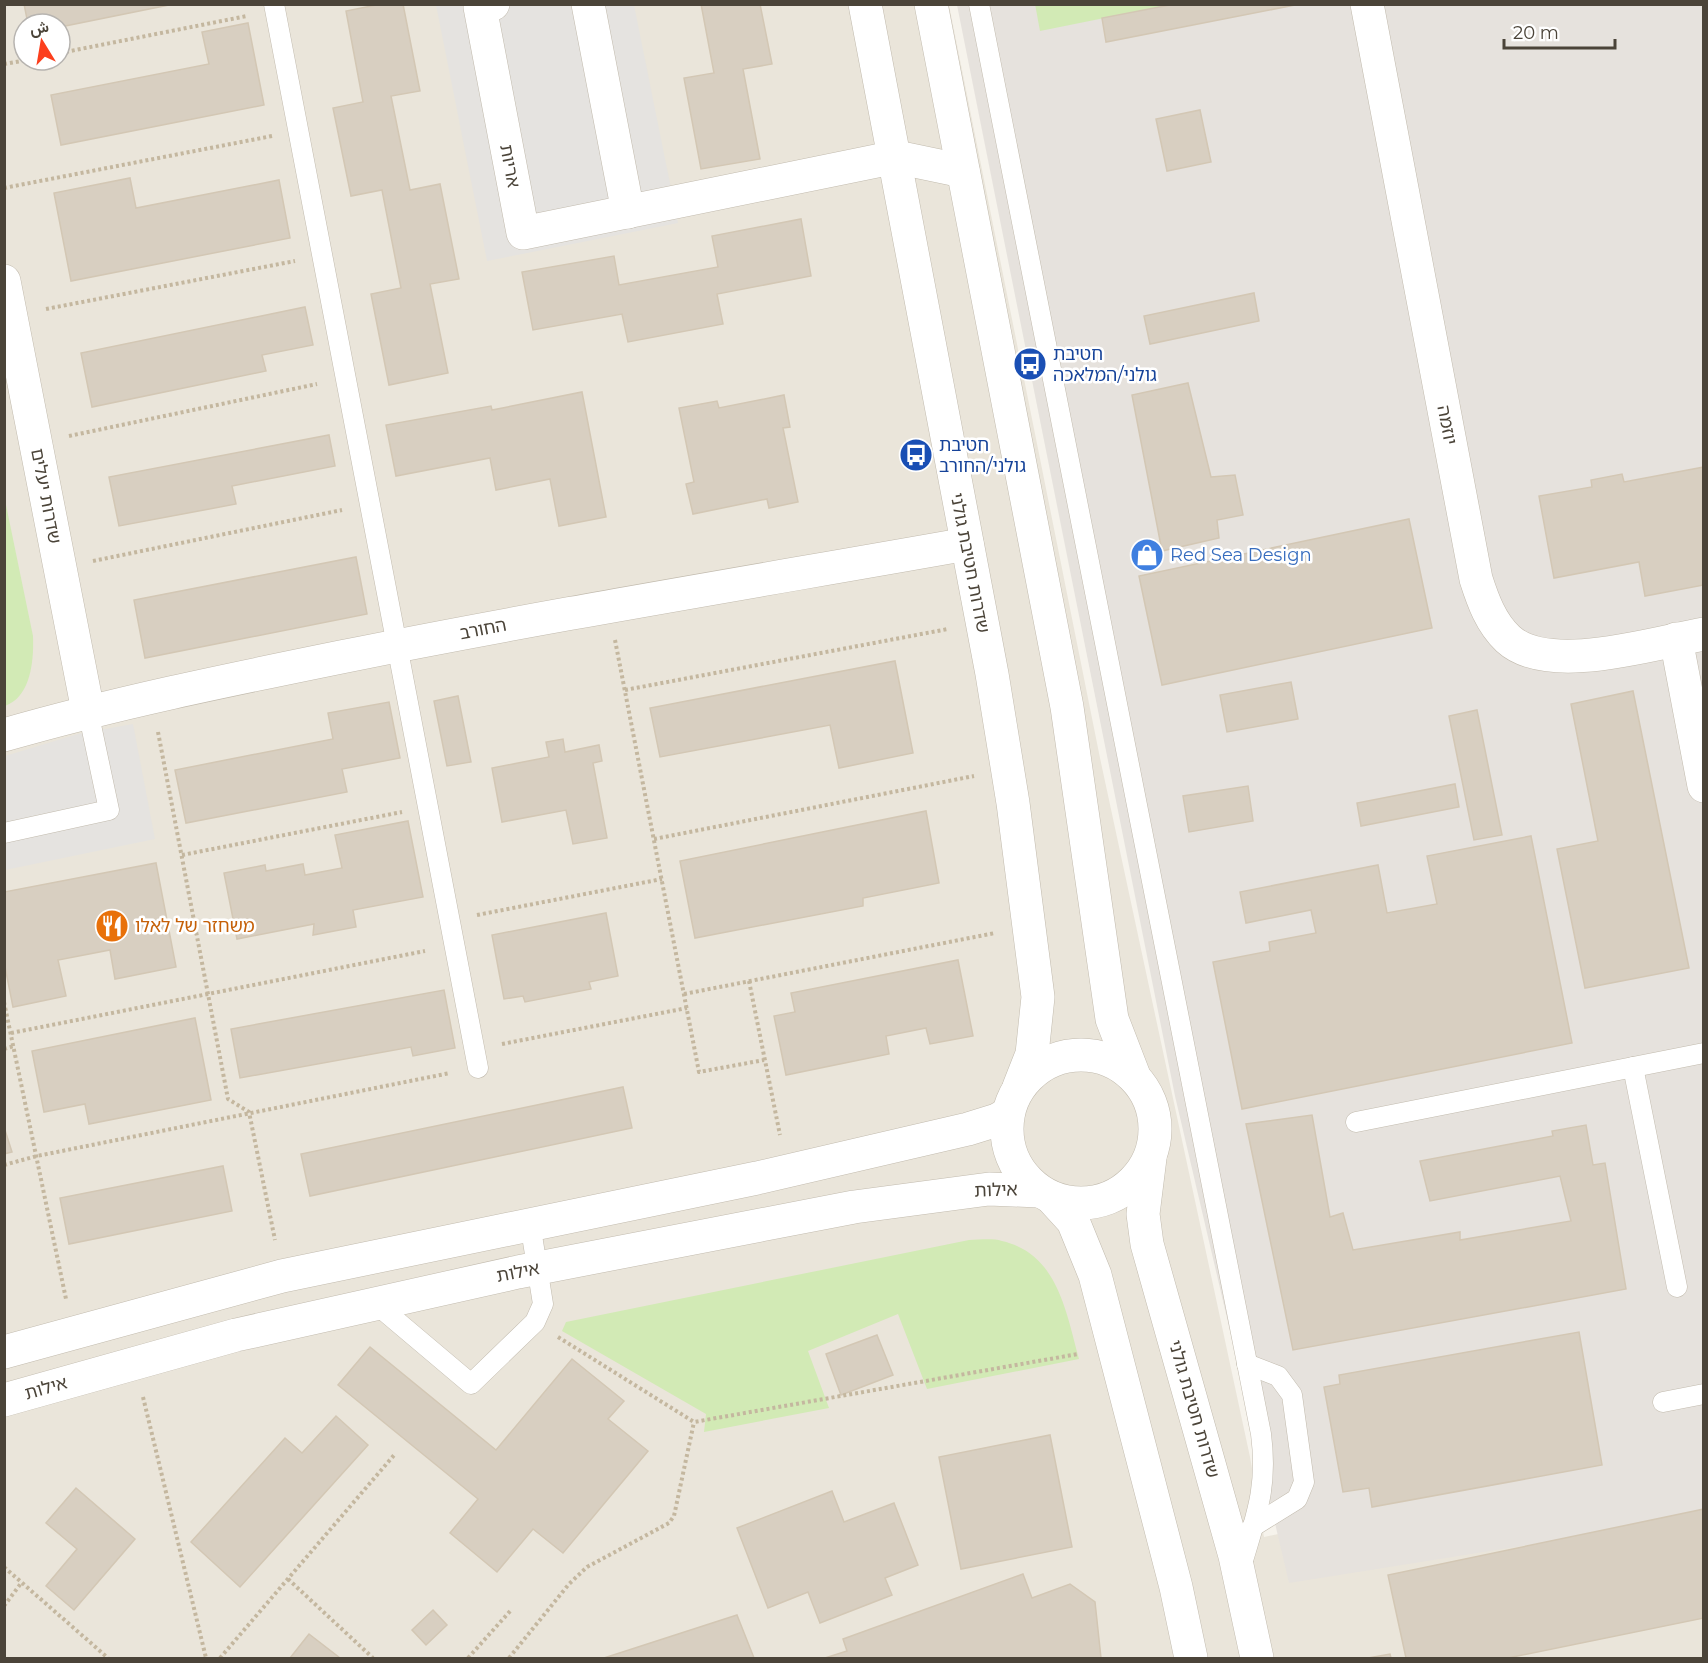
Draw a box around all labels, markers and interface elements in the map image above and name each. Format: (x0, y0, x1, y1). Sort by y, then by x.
north arrow (12, 12, 72, 72)
scale bar (1504, 12, 1615, 50)
text: ش (28, 17, 50, 39)
text: 20 m (1513, 22, 1559, 44)
street label: אריות (495, 142, 525, 190)
place label: חטיבת גולני/המלאכה (1053, 343, 1157, 386)
bus stop icon: חטיבת גולני/המלאכה (1012, 346, 1048, 382)
street label: יוזמה (1432, 403, 1462, 447)
place label: חטיבת גולני/החורב (939, 434, 1026, 477)
bus stop icon: חטיבת גולני/החורב (898, 437, 934, 473)
street label: שדרות יעלים (26, 446, 66, 546)
street label: שדרות חטיבת גולני (946, 491, 994, 635)
shop icon: Red Sea Design (1129, 537, 1165, 573)
place label: Red Sea Design (1170, 544, 1312, 566)
street label: החורב (458, 614, 508, 644)
restaurant icon: משחזר של לאלו (94, 908, 130, 944)
place label: משחזר של לאלו (135, 915, 255, 937)
street label: אילות (974, 1178, 1018, 1202)
street label: אילות (495, 1257, 541, 1287)
street label: שדרות חטיבת גולני (1164, 1338, 1224, 1480)
street label: אילות (22, 1371, 70, 1405)

